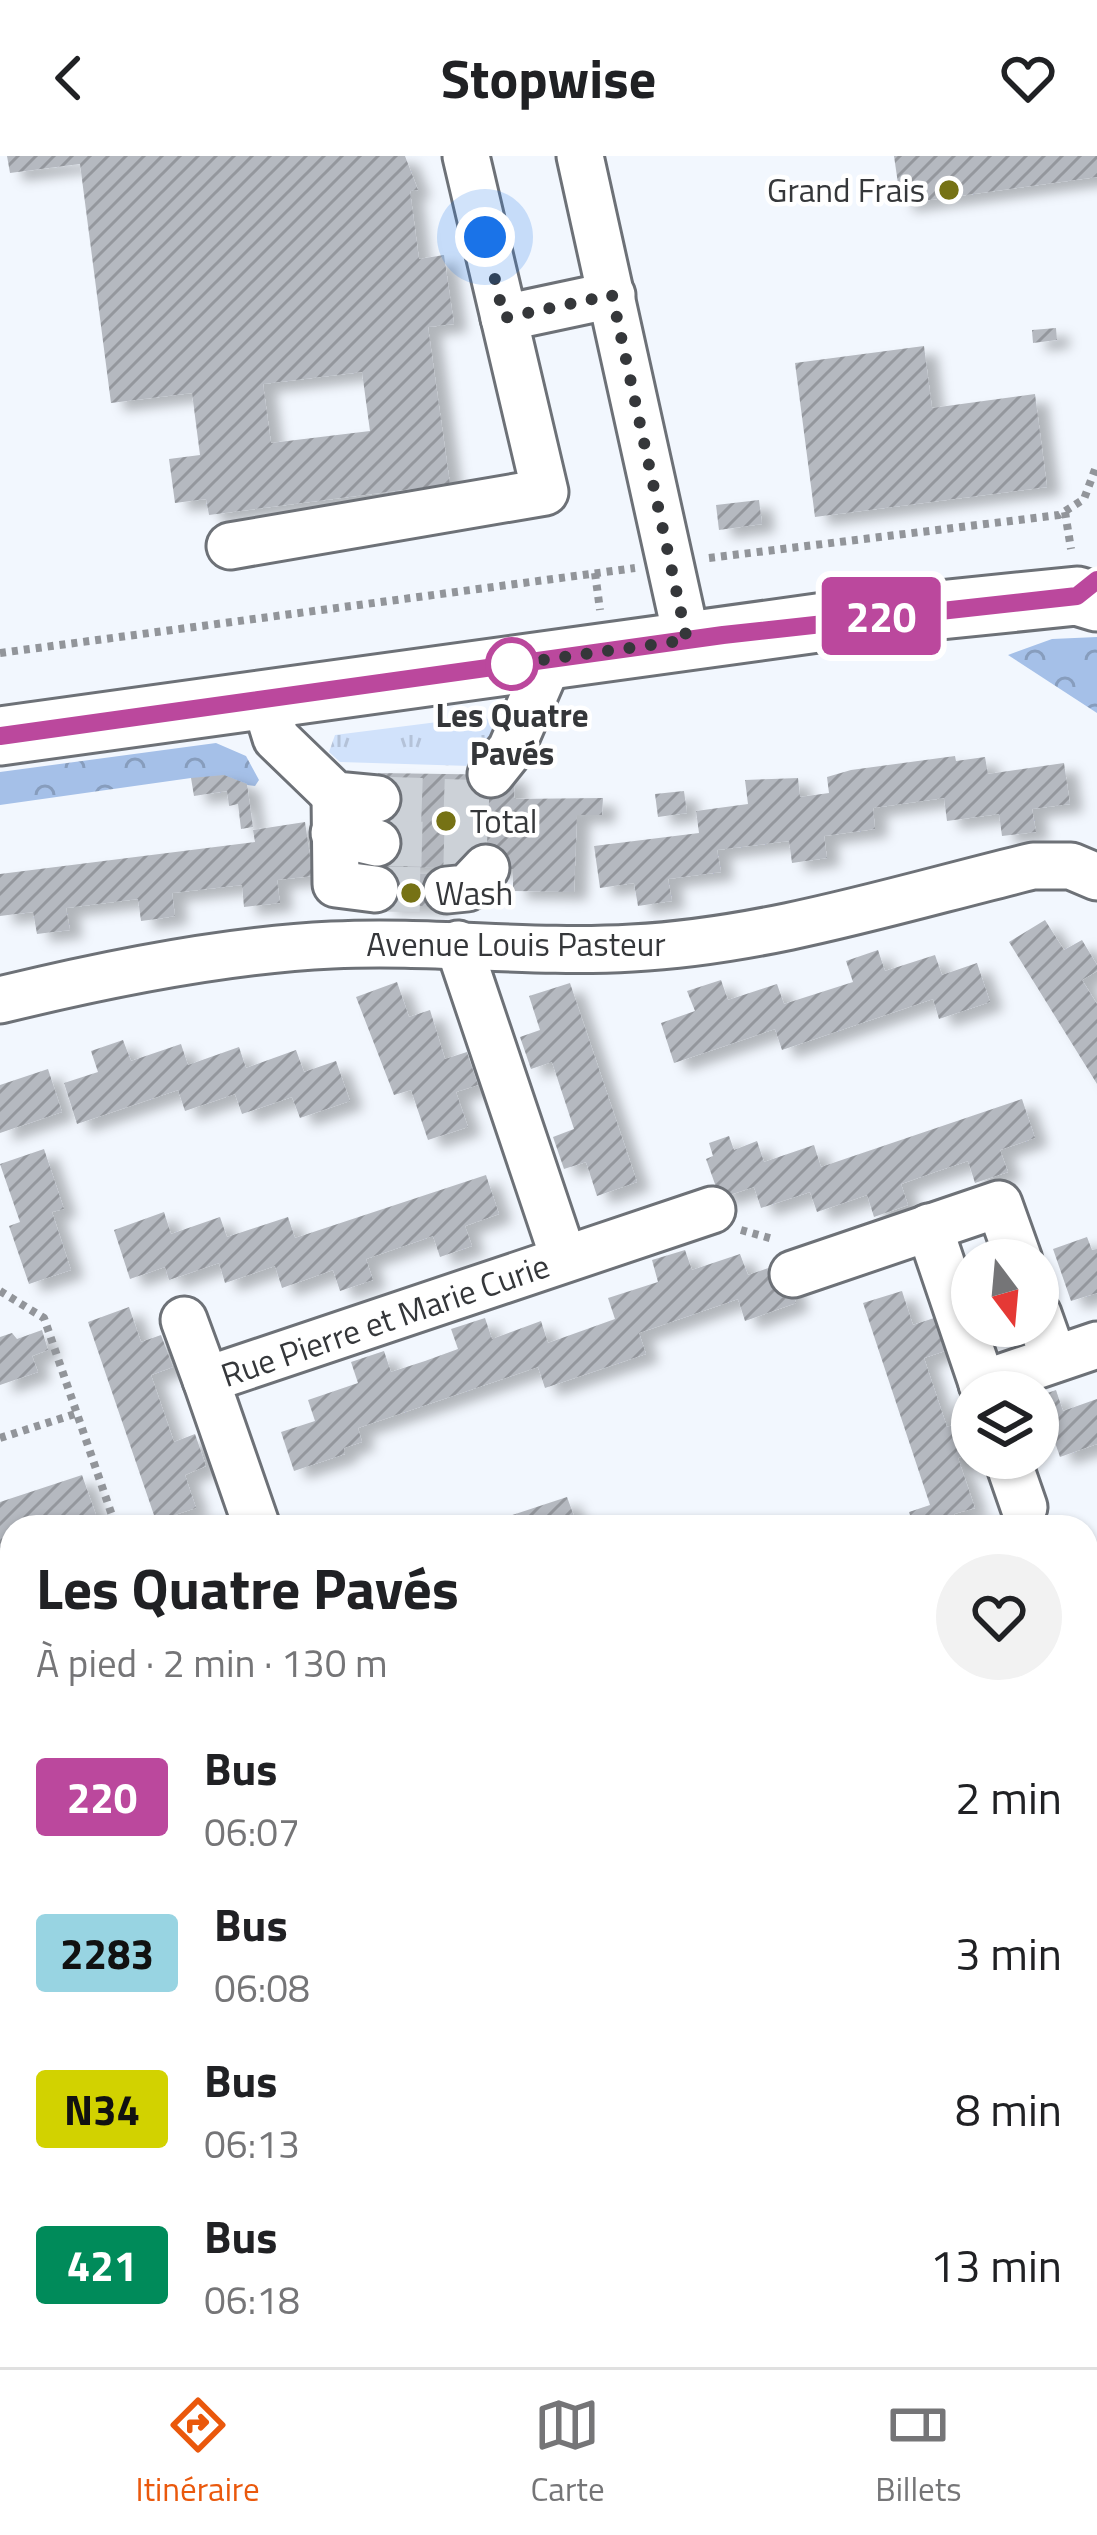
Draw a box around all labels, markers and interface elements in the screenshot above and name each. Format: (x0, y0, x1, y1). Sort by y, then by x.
text: Stopwise (441, 37, 656, 119)
icon: back (36, 45, 102, 111)
icon: heart (995, 45, 1061, 111)
place label: Grand Frais (767, 165, 925, 215)
marker: Grand Frais (936, 177, 962, 203)
your location (455, 207, 515, 267)
line badge: 220 (812, 577, 950, 655)
text: 220 (846, 584, 916, 648)
marker: Les Quatre Pavés (487, 639, 537, 689)
place label: Les Quatre Pavés (436, 690, 589, 778)
place label: Total (470, 796, 537, 846)
marker: Total (433, 808, 459, 834)
place label: Wash (435, 868, 513, 918)
marker: Wash (398, 880, 424, 906)
street label: Avenue Louis Pasteur (366, 919, 666, 969)
north arrow (951, 1239, 1059, 1347)
map controls (951, 1239, 1059, 1479)
street label: Rue Pierre et Marie Curie (214, 1240, 556, 1400)
button: layers (951, 1371, 1059, 1479)
text: Les Quatre Pavés (36, 1544, 459, 1631)
button: heart (936, 1554, 1062, 1680)
text: À pied · 2 min · 130 m (36, 1633, 388, 1692)
text: Bus (204, 1734, 278, 1802)
text: 2 min (955, 1763, 1062, 1831)
text: 220 (67, 1765, 137, 1829)
text: 06:07 (204, 1802, 300, 1861)
text: Bus (214, 1890, 288, 1958)
text: 3 min (955, 1919, 1062, 1987)
text: 2283 (60, 1921, 154, 1985)
text: 06:08 (214, 1958, 310, 2017)
text: Bus (204, 2046, 278, 2114)
text: 8 min (955, 2075, 1062, 2143)
text: N34 (64, 2077, 140, 2141)
text: 06:13 (204, 2114, 300, 2173)
text: Bus (204, 2202, 278, 2270)
text: 13 min (930, 2231, 1062, 2299)
text: 421 (67, 2233, 137, 2297)
text: 06:18 (204, 2270, 300, 2329)
tab: Itinéraire (135, 2392, 260, 2514)
tab: Carte (530, 2392, 605, 2514)
tab: Billets (875, 2392, 962, 2514)

